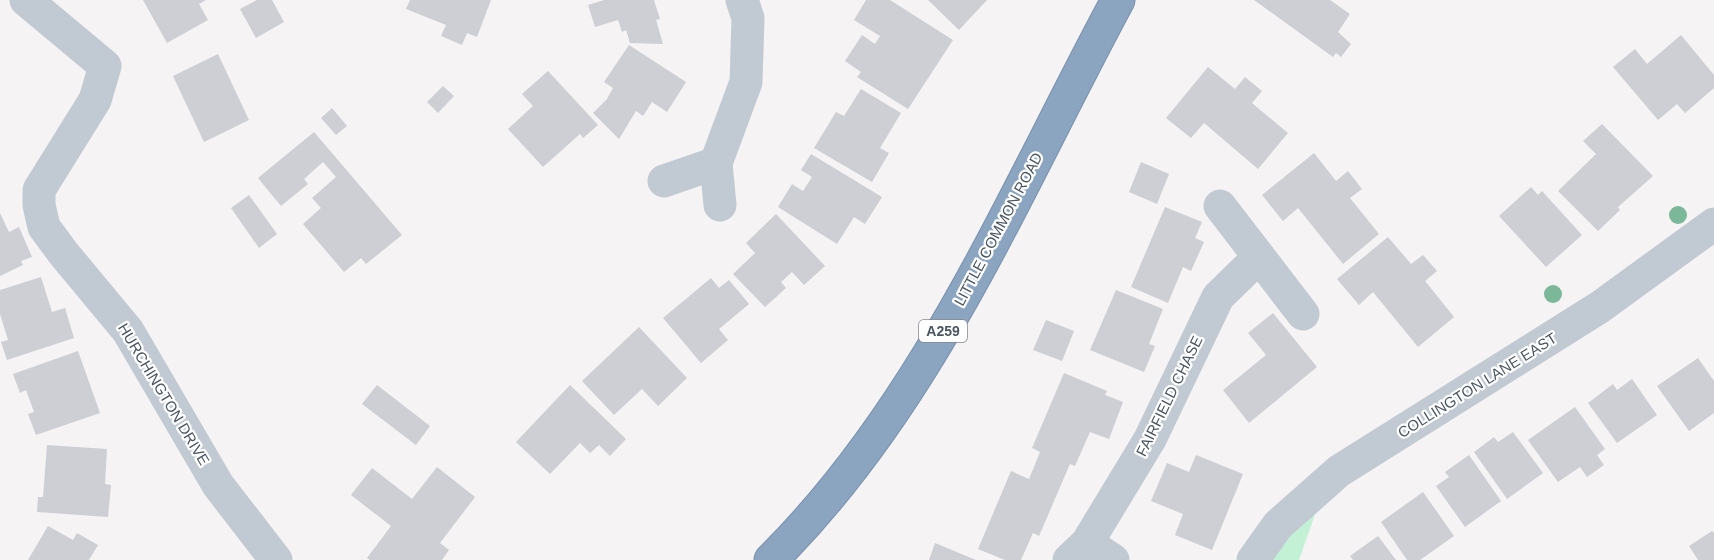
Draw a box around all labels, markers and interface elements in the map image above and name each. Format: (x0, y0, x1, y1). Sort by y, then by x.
street label: LITTLE COMMON ROAD (950, 149, 1046, 308)
street label: HURCHINGTON DRIVE (115, 320, 213, 468)
road number: A259 (919, 320, 967, 342)
street label: COLLINGTON LANE EAST (1394, 329, 1560, 441)
street label: FAIRFIELD CHASE (1132, 333, 1206, 459)

